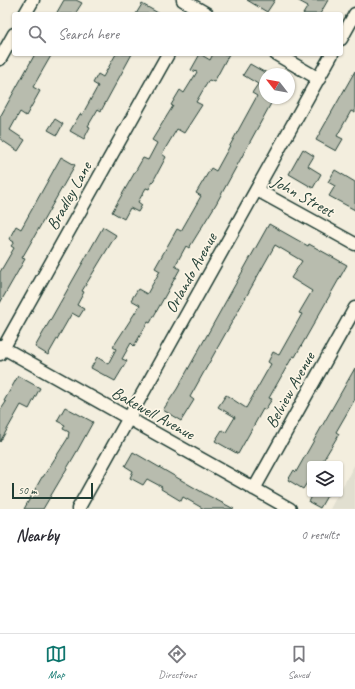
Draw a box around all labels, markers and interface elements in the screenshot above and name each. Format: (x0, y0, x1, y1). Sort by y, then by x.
search box (12, 12, 343, 56)
icon: search (26, 23, 48, 45)
text: Search here (58, 25, 119, 44)
north arrow (259, 68, 295, 104)
street label: Bradley Lane (42, 157, 97, 234)
street label: John Street (268, 170, 340, 223)
street label: Orlando Avenue (160, 228, 222, 317)
street label: Belview Avenue (261, 347, 320, 432)
street label: Bakewell Avenue (108, 382, 199, 445)
map controls (307, 461, 343, 497)
button: layers (307, 461, 343, 497)
scale bar (12, 481, 93, 500)
text: 50 m (18, 483, 37, 497)
text: Nearby (16, 525, 59, 546)
text: 0 results (301, 527, 339, 543)
tab: Map (45, 643, 67, 681)
tab: Directions (158, 643, 197, 681)
tab: Saved (288, 643, 310, 681)

